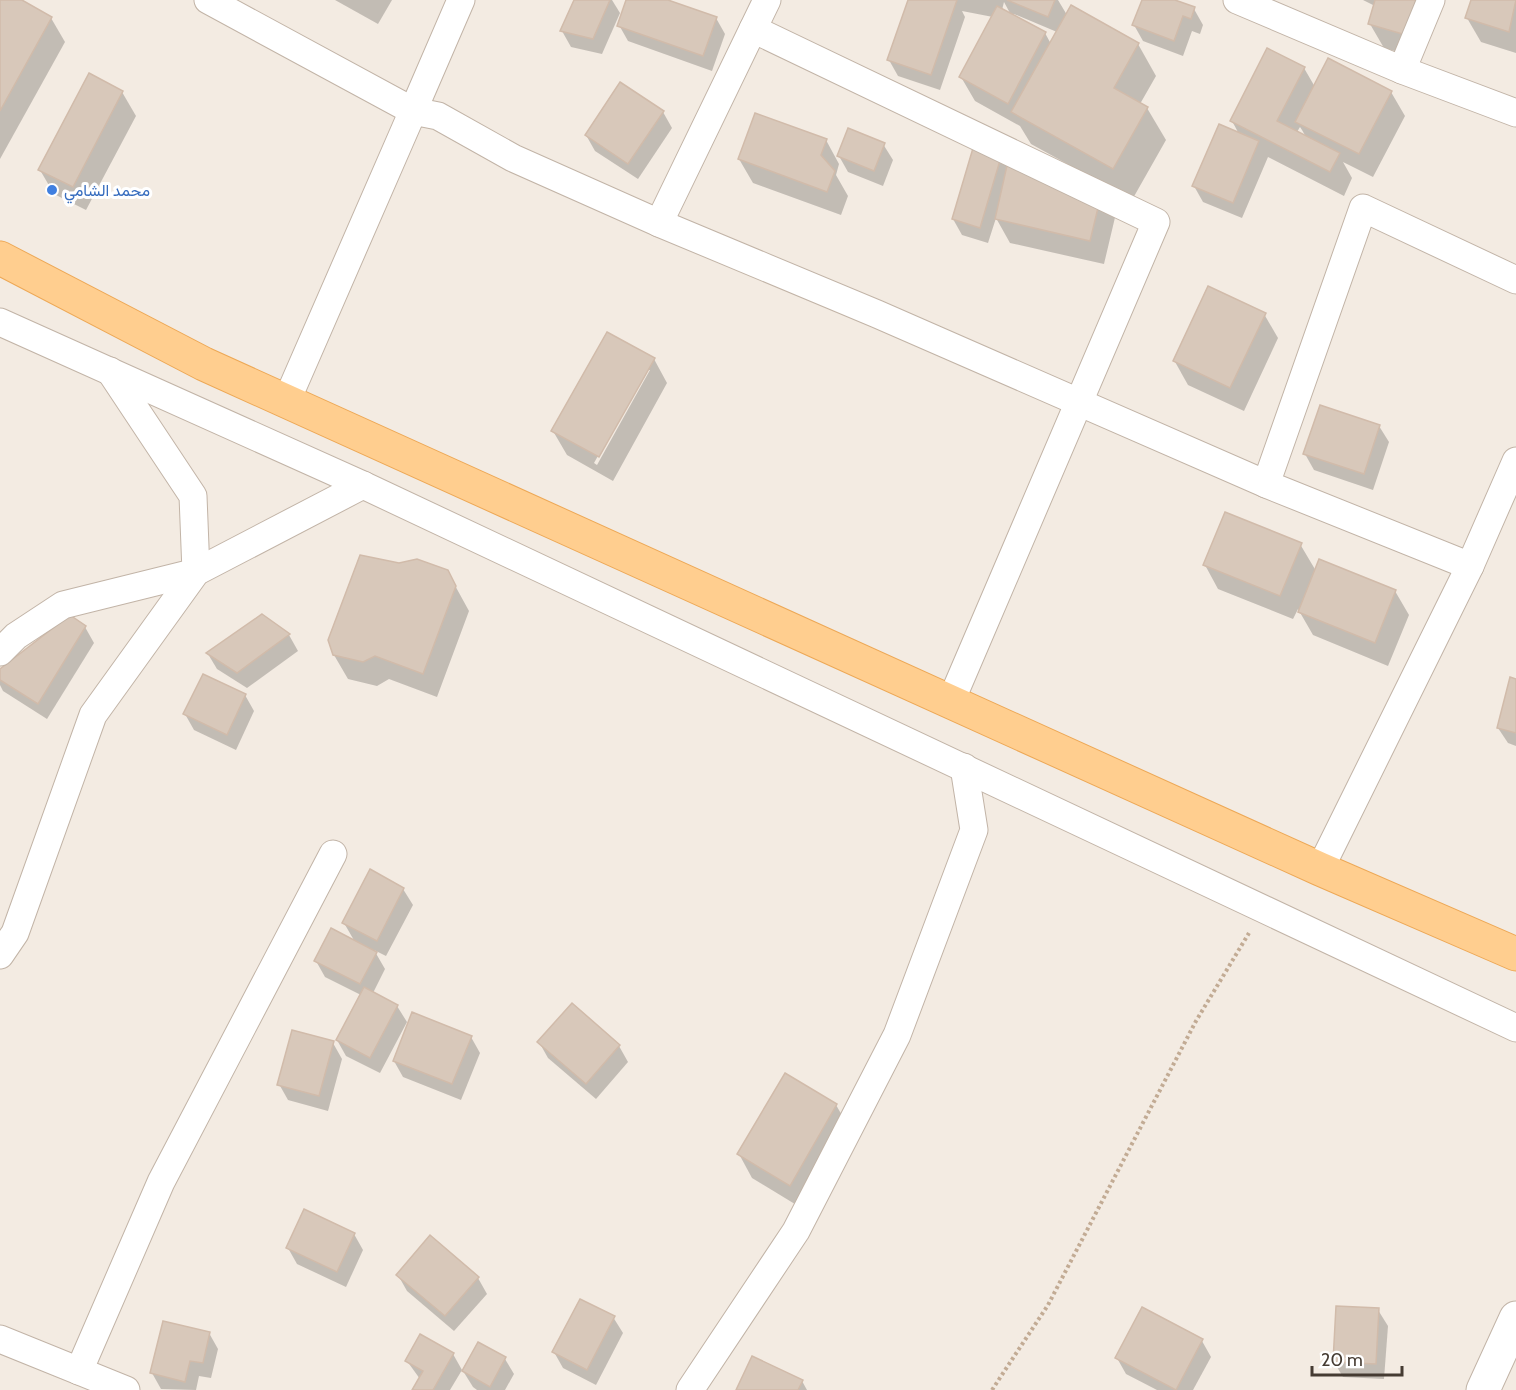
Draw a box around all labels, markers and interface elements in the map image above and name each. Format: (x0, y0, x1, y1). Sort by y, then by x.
place label: محمد الشامي (64, 181, 150, 204)
marker: محمد الشامي (45, 183, 59, 197)
scale bar (1312, 1339, 1402, 1377)
text: 20 m (1321, 1349, 1363, 1371)

